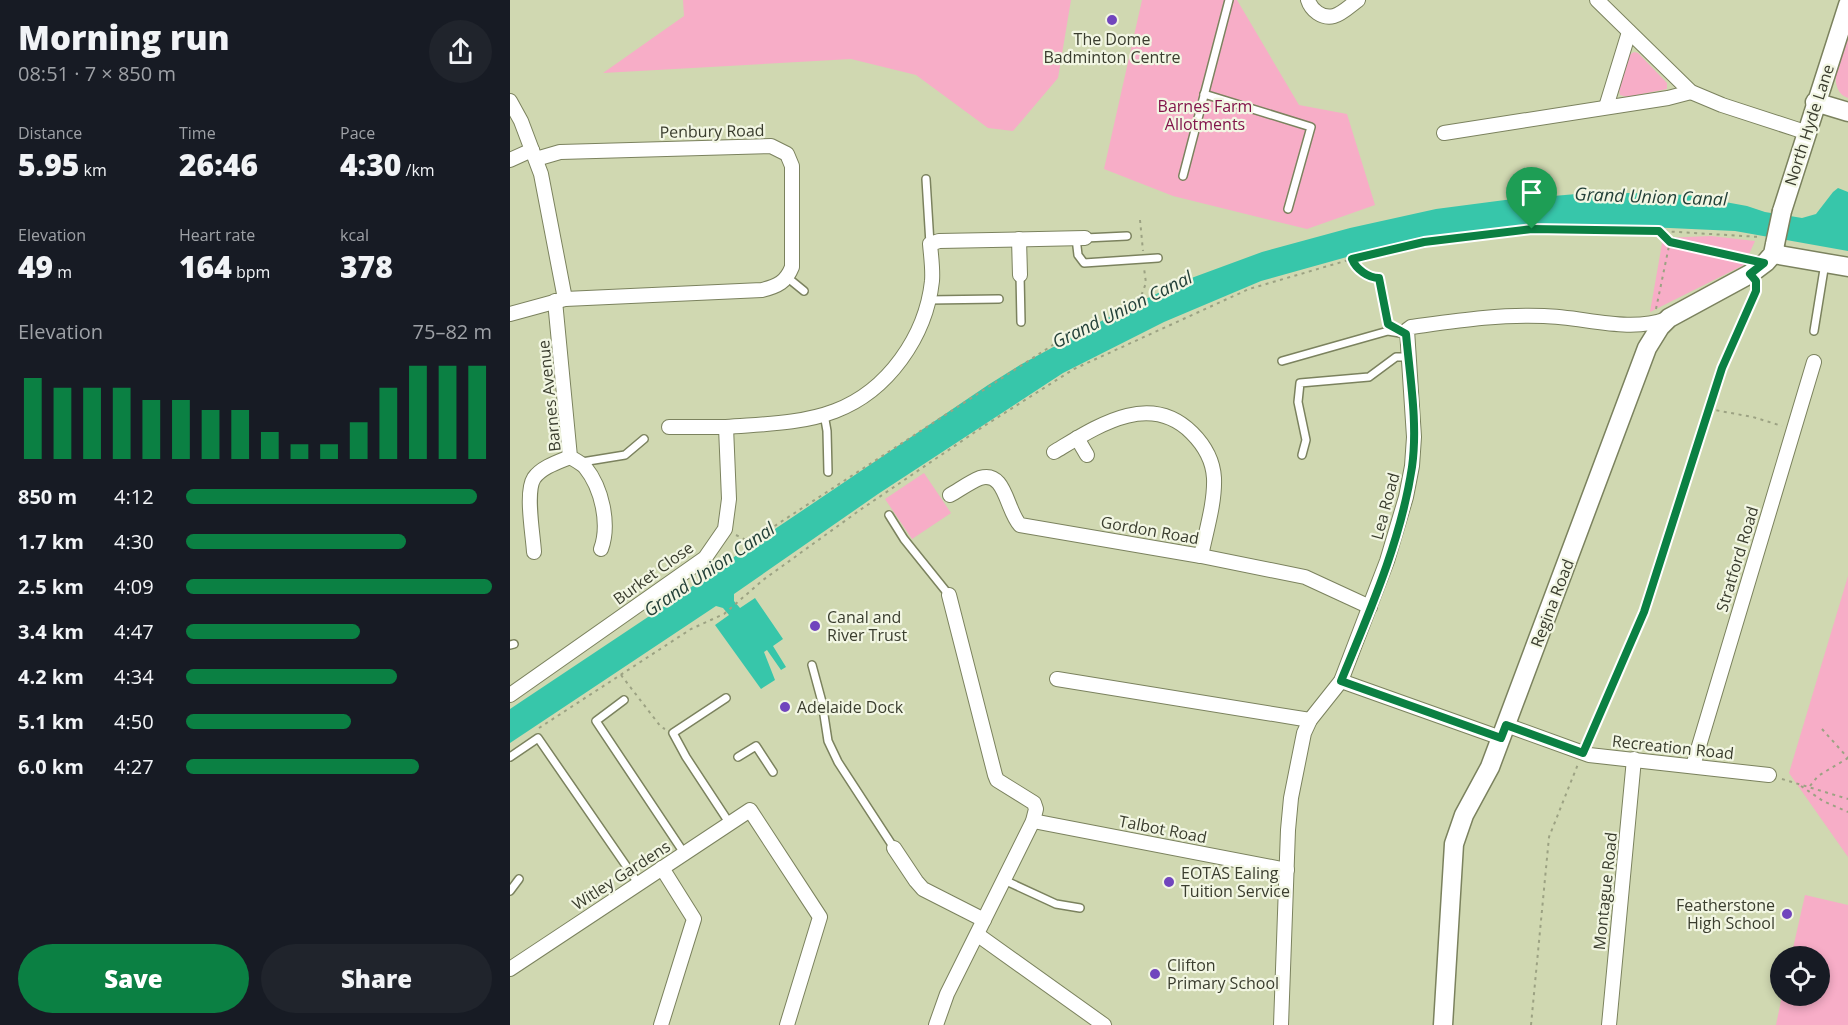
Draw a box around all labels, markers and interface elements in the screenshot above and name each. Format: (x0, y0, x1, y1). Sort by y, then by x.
marker: The Dome Badminton Centre (1105, 13, 1119, 27)
text: Morning run (18, 15, 230, 60)
button: share (429, 20, 492, 83)
place label: The Dome Badminton Centre (1043, 28, 1181, 68)
text: 08:51 · 7 × 850 m (18, 60, 176, 87)
street label: North Hyde Lane (1779, 61, 1839, 189)
park label: Barnes Farm Allotments (1158, 95, 1252, 135)
street label: Penbury Road (659, 119, 765, 143)
text: Distance (18, 122, 82, 144)
text: Time (179, 122, 216, 144)
text: Pace (340, 122, 375, 144)
text: 5.95 (18, 144, 79, 185)
text: 26:46 (179, 144, 258, 185)
text: 4:30 (340, 144, 401, 185)
text: km (79, 159, 107, 181)
text: /km (401, 159, 435, 181)
pin (1506, 167, 1557, 229)
icon: arrive (1515, 176, 1548, 209)
water label: Grand Union Canal (1574, 181, 1728, 211)
text: Elevation (18, 224, 86, 246)
text: Heart rate (179, 224, 255, 246)
text: kcal (340, 224, 369, 246)
text: 49 (18, 246, 53, 287)
text: 164 (179, 246, 232, 287)
text: 378 (340, 246, 393, 287)
text: m (53, 261, 72, 283)
text: bpm (232, 261, 270, 283)
water label: Grand Union Canal (1048, 264, 1196, 353)
text: Elevation (18, 318, 103, 345)
text: 75–82 m (413, 318, 492, 345)
street label: Barnes Avenue (532, 339, 566, 453)
street label: Lea Road (1366, 470, 1404, 542)
text: 850 m (18, 483, 77, 510)
text: 4:12 (114, 483, 154, 510)
street label: Stratford Road (1711, 504, 1763, 614)
street label: Gordon Road (1099, 511, 1201, 549)
water label: Grand Union Canal (639, 516, 780, 622)
text: 1.7 km (18, 528, 84, 555)
text: 4:30 (114, 528, 154, 555)
street label: Burket Close (608, 536, 698, 610)
street label: Regina Road (1525, 556, 1579, 650)
text: 2.5 km (18, 573, 84, 600)
text: 4:09 (114, 573, 154, 600)
place label: Canal and River Trust (827, 606, 907, 646)
text: 3.4 km (18, 618, 84, 645)
text: 4:47 (114, 618, 154, 645)
marker: Canal and River Trust (808, 619, 822, 633)
text: 4.2 km (18, 663, 84, 690)
text: 4:34 (114, 663, 154, 690)
place label: Adelaide Dock (797, 696, 904, 718)
marker: Adelaide Dock (778, 700, 792, 714)
text: 5.1 km (18, 708, 84, 735)
text: 4:50 (114, 708, 154, 735)
street label: Recreation Road (1611, 730, 1735, 764)
text: 6.0 km (18, 753, 84, 780)
text: 4:27 (114, 753, 154, 780)
street label: Talbot Road (1117, 810, 1209, 848)
street label: Montague Road (1588, 831, 1622, 951)
street label: Witley Gardens (568, 835, 674, 915)
place label: EOTAS Ealing Tuition Service (1181, 862, 1290, 902)
marker: EOTAS Ealing Tuition Service (1162, 875, 1176, 889)
place label: Featherstone High School (1676, 894, 1775, 934)
marker: Featherstone High School (1780, 907, 1794, 921)
button: Save (18, 944, 249, 1013)
button: Share (261, 944, 492, 1013)
map controls (1770, 946, 1830, 1006)
button: locate (1770, 946, 1830, 1006)
place label: Clifton Primary School (1167, 954, 1279, 994)
marker: Clifton Primary School (1148, 967, 1162, 981)

